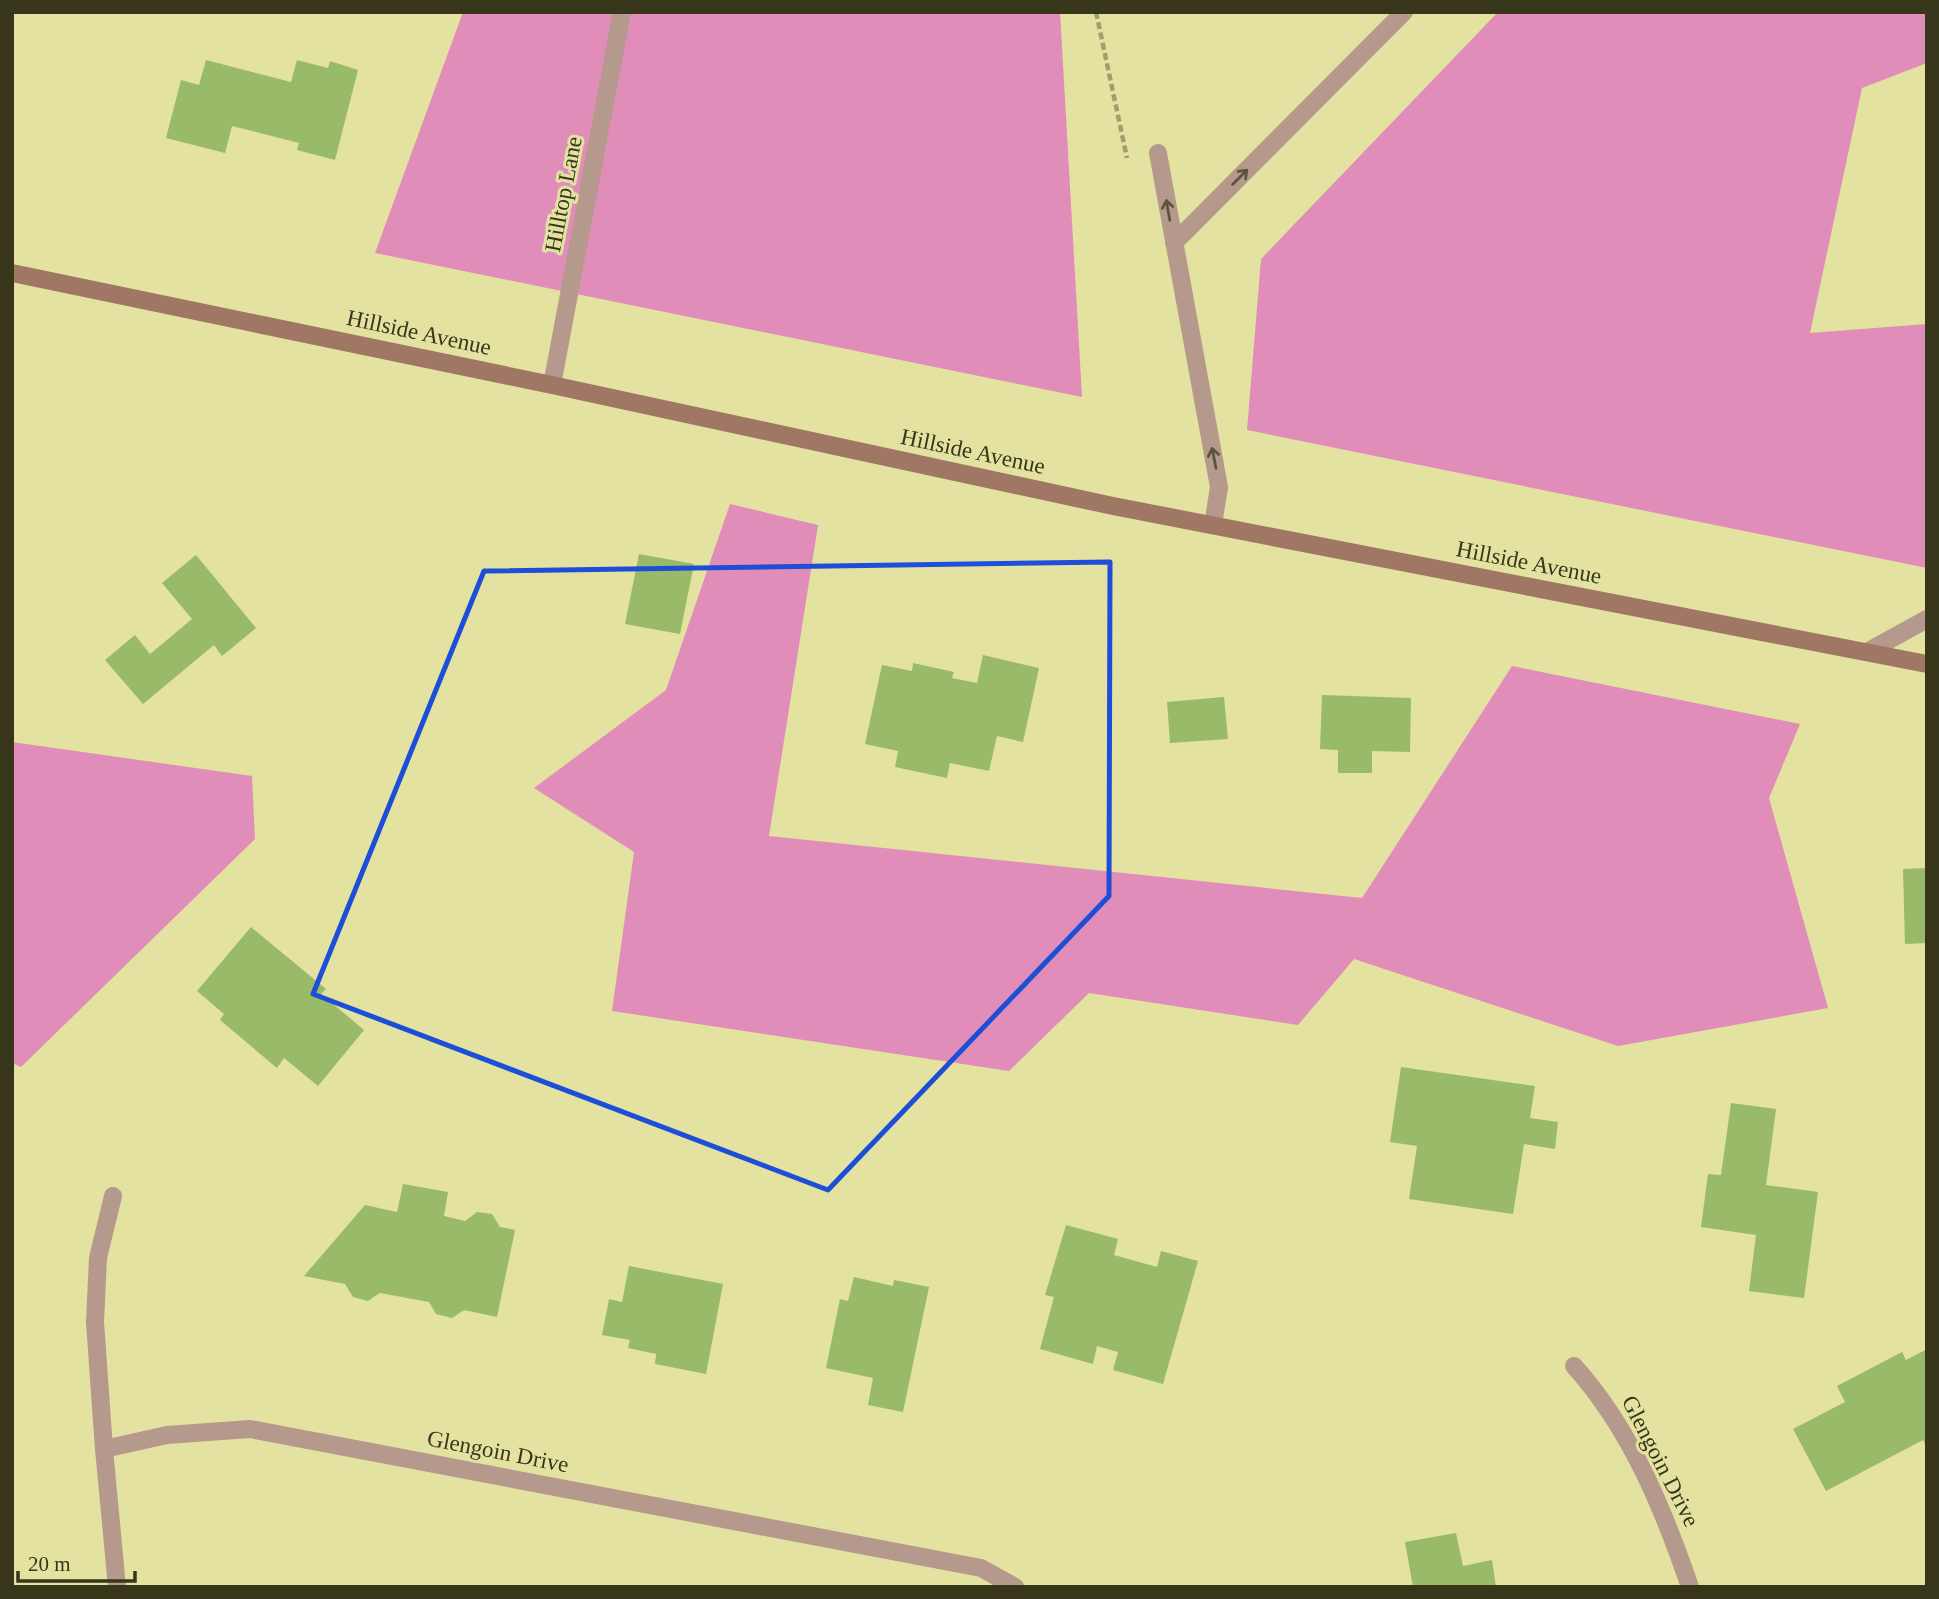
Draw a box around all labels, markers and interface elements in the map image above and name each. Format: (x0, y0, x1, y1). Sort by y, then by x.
street label: Hilltop Lane (540, 134, 587, 254)
one-way arrow (1231, 169, 1248, 186)
one-way arrow (1161, 199, 1174, 222)
street label: Hillside Avenue (344, 305, 493, 360)
street label: Hillside Avenue (898, 424, 1047, 479)
one-way arrow (1207, 447, 1221, 470)
street label: Hillside Avenue (1454, 536, 1604, 589)
street label: Glengoin Drive (1617, 1392, 1704, 1531)
street label: Glengoin Drive (425, 1426, 571, 1477)
scale bar (18, 1540, 135, 1584)
text: 20 m (28, 1552, 71, 1576)

